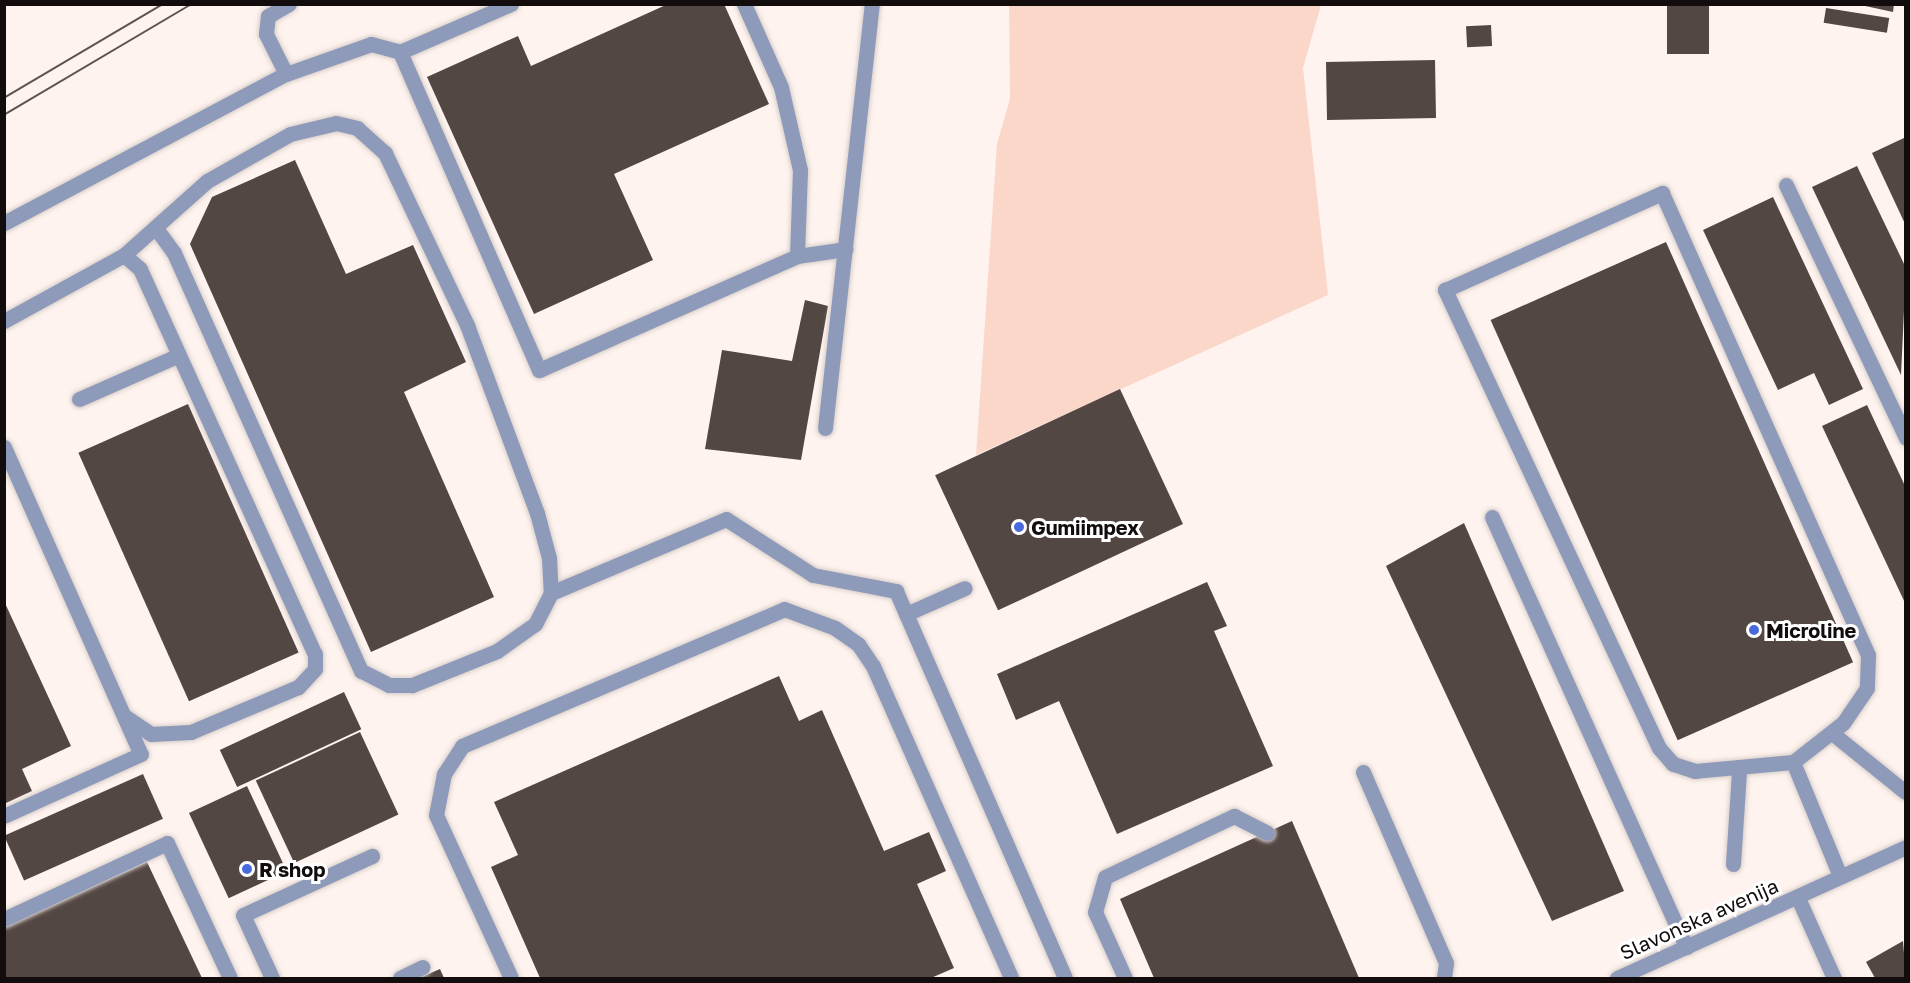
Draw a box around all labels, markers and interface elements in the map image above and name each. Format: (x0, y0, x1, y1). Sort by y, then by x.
place label: Gumiimpex (1031, 515, 1139, 539)
marker: Gumiimpex (1012, 520, 1026, 534)
place label: Microline (1766, 618, 1856, 642)
marker: Microline (1747, 623, 1761, 637)
place label: R shop (259, 857, 325, 881)
marker: R shop (240, 862, 254, 876)
street label: Slavonska avenija (1616, 873, 1782, 965)

